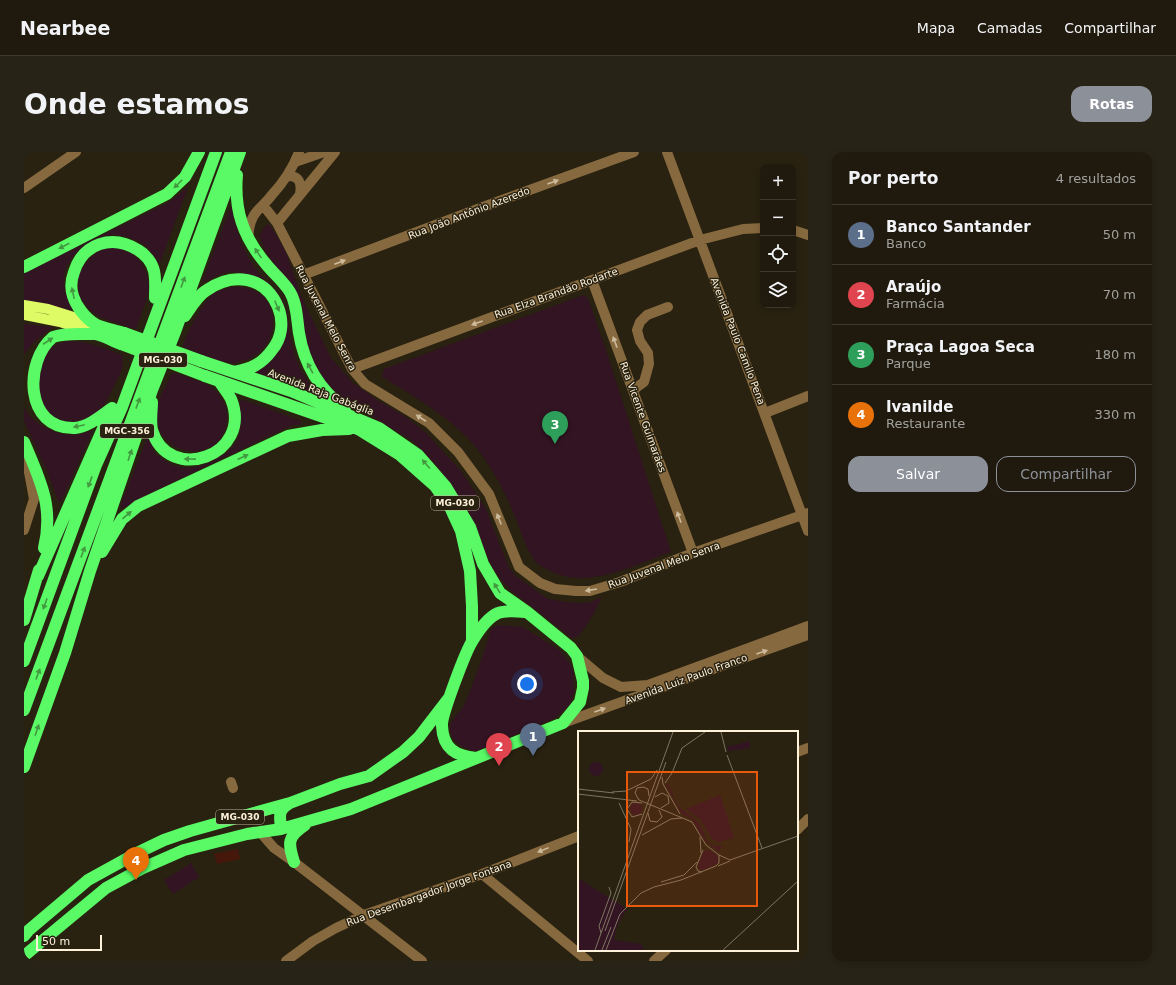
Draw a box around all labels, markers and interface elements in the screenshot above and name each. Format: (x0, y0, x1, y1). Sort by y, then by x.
text: Nearbee (20, 17, 110, 39)
text: Mapa (917, 20, 955, 36)
text: Camadas (977, 20, 1042, 36)
text: Compartilhar (1064, 20, 1156, 36)
button: Rotas (1071, 86, 1152, 122)
text: Onde estamos (24, 88, 250, 121)
map controls (760, 164, 796, 308)
button: + (760, 164, 796, 200)
text: Por perto (848, 168, 938, 188)
text: 4 resultados (1056, 171, 1136, 186)
one-way arrow (548, 178, 560, 184)
one-way arrow (173, 179, 183, 189)
street label: Rua João Antônio Azeredo (407, 185, 531, 241)
button: − (760, 200, 796, 236)
text: Banco Santander (886, 218, 1031, 236)
text: 1 (856, 227, 866, 242)
text: 50 m (1103, 227, 1136, 242)
button: locate (760, 236, 796, 272)
text: Banco (886, 236, 926, 251)
one-way arrow (59, 243, 70, 250)
one-way arrow (254, 248, 262, 259)
one-way arrow (334, 258, 346, 264)
street label: Rua Juvenal Melo Senra (293, 263, 359, 373)
street label: Rua Elza Brandão Rodarte (493, 266, 619, 320)
button: layers (760, 272, 796, 308)
one-way arrow (180, 275, 186, 287)
street label: Avenida Paulo Camilo Pena (709, 276, 767, 406)
text: Araújo (886, 278, 941, 296)
one-way arrow (69, 287, 75, 299)
text: 2 (856, 287, 866, 302)
text: 70 m (1103, 287, 1136, 302)
text: Farmácia (886, 296, 945, 311)
one-way arrow (274, 300, 280, 311)
one-way arrow (471, 320, 483, 326)
one-way arrow (612, 336, 618, 348)
one-way arrow (43, 337, 53, 345)
text: Praça Lagoa Seca (886, 338, 1035, 356)
text: 3 (856, 347, 866, 362)
text: 180 m (1094, 347, 1136, 362)
road number: MG-030 (139, 353, 187, 367)
text: Parque (886, 356, 931, 371)
street label: Rua Vicente Guimarães (618, 360, 668, 474)
one-way arrow (307, 362, 314, 374)
street label: Avenida Raja Gabáglia (267, 367, 375, 417)
one-way arrow (135, 397, 141, 409)
text: Ivanilde (886, 398, 953, 416)
text: 4 (856, 407, 866, 422)
text: 330 m (1094, 407, 1136, 422)
pin: 3 (542, 411, 568, 444)
one-way arrow (416, 414, 426, 422)
text: Restaurante (886, 416, 965, 431)
one-way arrow (73, 423, 85, 429)
road number: MGC-356 (100, 424, 154, 438)
one-way arrow (127, 448, 133, 460)
one-way arrow (237, 454, 248, 460)
one-way arrow (184, 456, 197, 462)
button: Salvar (848, 456, 988, 492)
button: Compartilhar (996, 456, 1136, 492)
one-way arrow (421, 459, 431, 469)
one-way arrow (86, 476, 92, 488)
road number: MG-030 (431, 496, 479, 510)
one-way arrow (676, 510, 682, 522)
one-way arrow (121, 511, 132, 520)
one-way arrow (496, 514, 502, 525)
street label: Rua Juvenal Melo Senra (607, 540, 721, 590)
one-way arrow (80, 545, 86, 557)
one-way arrow (493, 583, 501, 593)
one-way arrow (585, 587, 597, 593)
one-way arrow (41, 598, 47, 610)
one-way arrow (756, 648, 768, 654)
street label: Avenida Luiz Paulo Franco (623, 652, 749, 706)
one-way arrow (35, 667, 41, 679)
your location (517, 674, 537, 694)
one-way arrow (594, 706, 606, 712)
pin: 1 (520, 723, 546, 756)
one-way arrow (34, 724, 40, 736)
inset map (578, 731, 798, 951)
pin: 2 (486, 733, 512, 766)
road number: MG-030 (216, 810, 264, 824)
pin: 4 (123, 847, 149, 880)
one-way arrow (536, 847, 548, 853)
street label: Rua Desembargador Jorge Fontana (345, 858, 513, 928)
scale bar (36, 933, 102, 952)
text: 50 m (42, 935, 70, 948)

